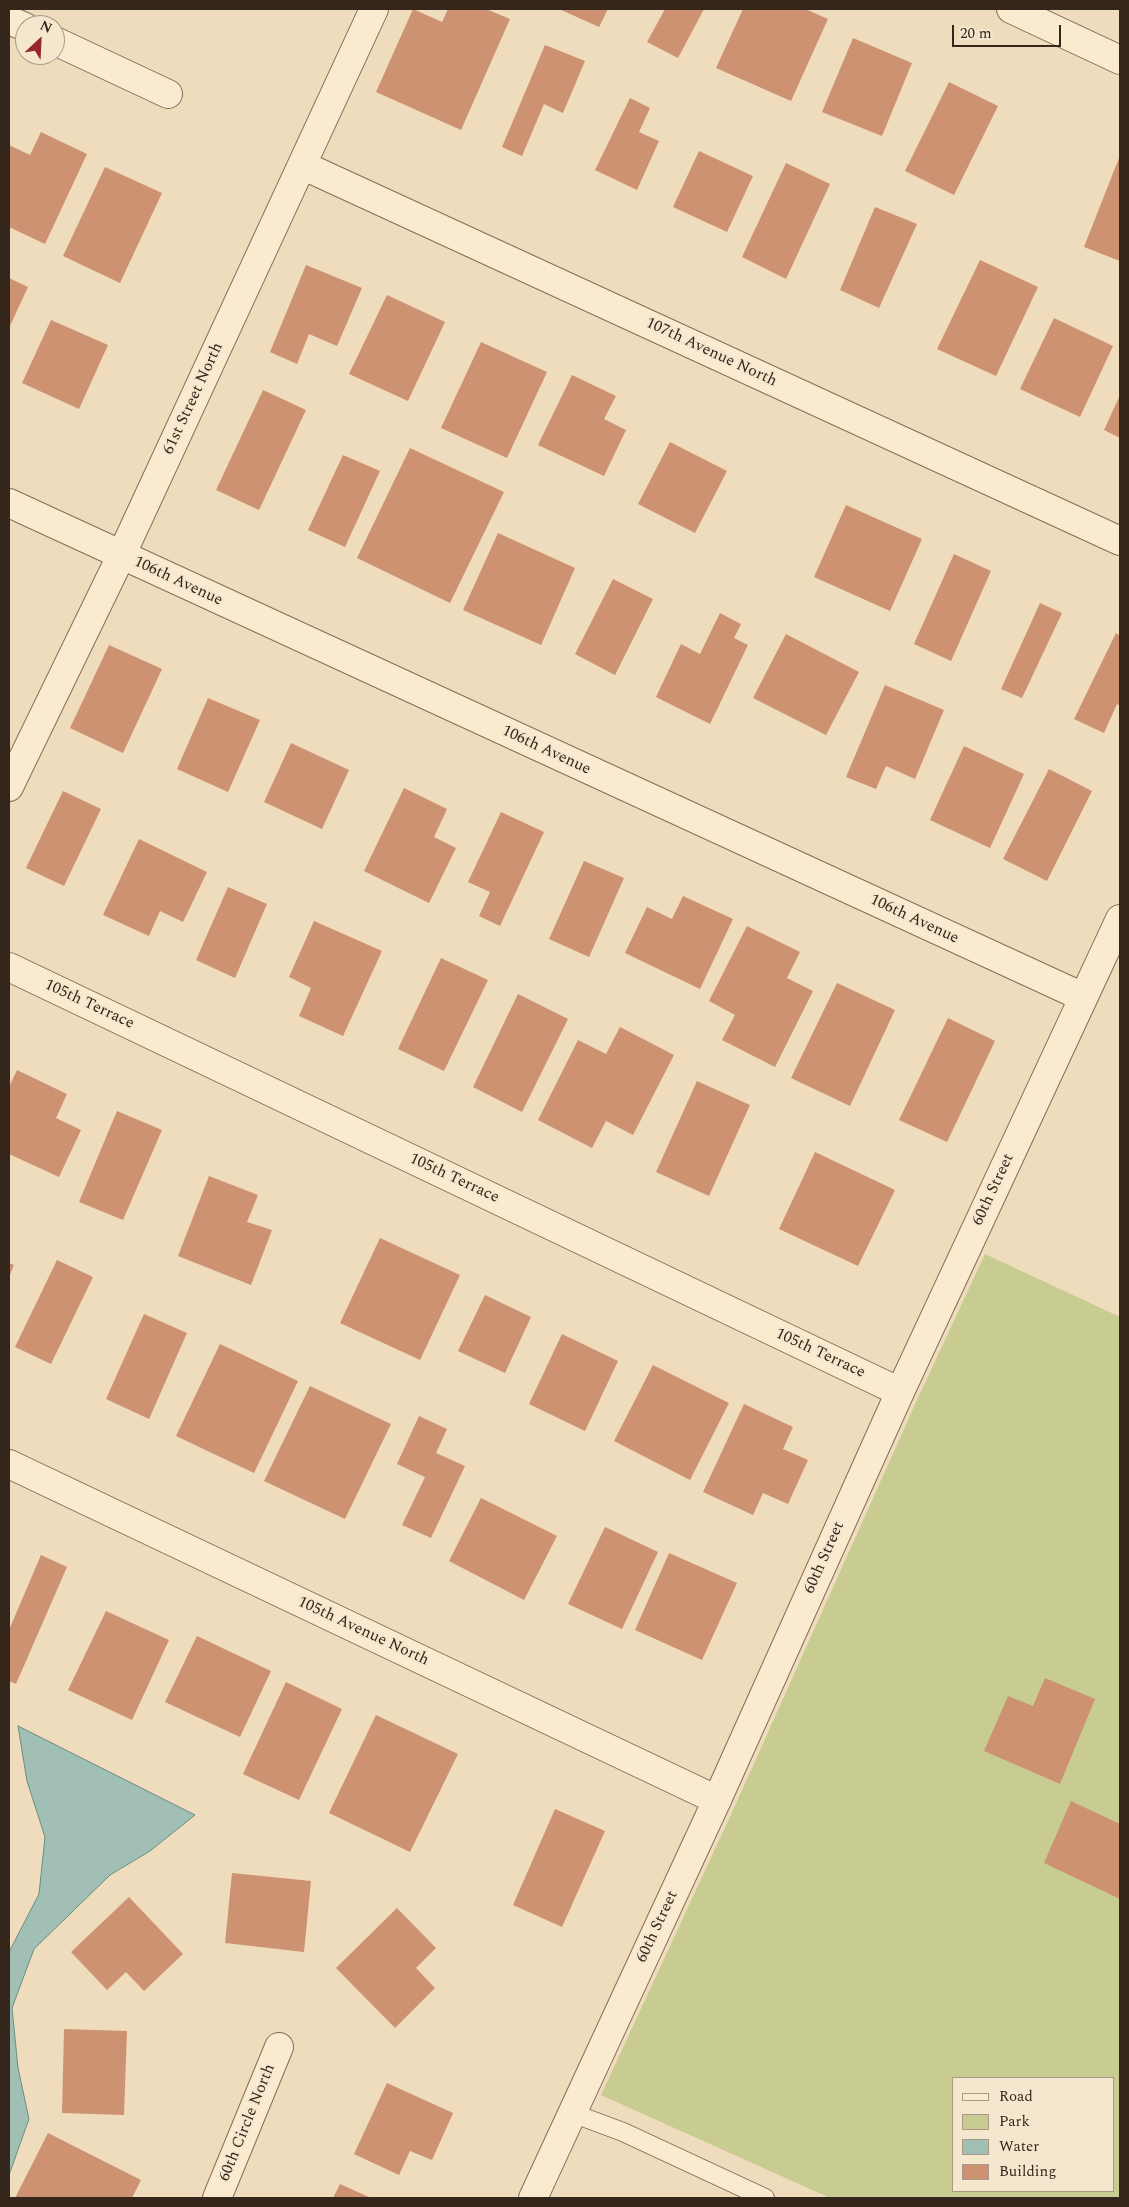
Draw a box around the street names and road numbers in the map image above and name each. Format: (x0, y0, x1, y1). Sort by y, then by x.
street label: 107th Avenue North (642, 314, 780, 392)
street label: 61st Street North (160, 340, 228, 458)
street label: 106th Avenue (131, 553, 225, 611)
street label: 106th Avenue (499, 722, 593, 780)
street label: 106th Avenue (867, 891, 961, 949)
street label: 105th Terrace (41, 976, 137, 1034)
street label: 105th Terrace (406, 1150, 502, 1208)
street label: 60th Street (969, 1151, 1019, 1229)
street label: 105th Terrace (772, 1325, 868, 1383)
street label: 60th Street (801, 1519, 849, 1597)
street label: 105th Avenue North (294, 1593, 432, 1671)
street label: 60th Street (633, 1888, 683, 1966)
street label: 60th Circle North (216, 2062, 280, 2184)

